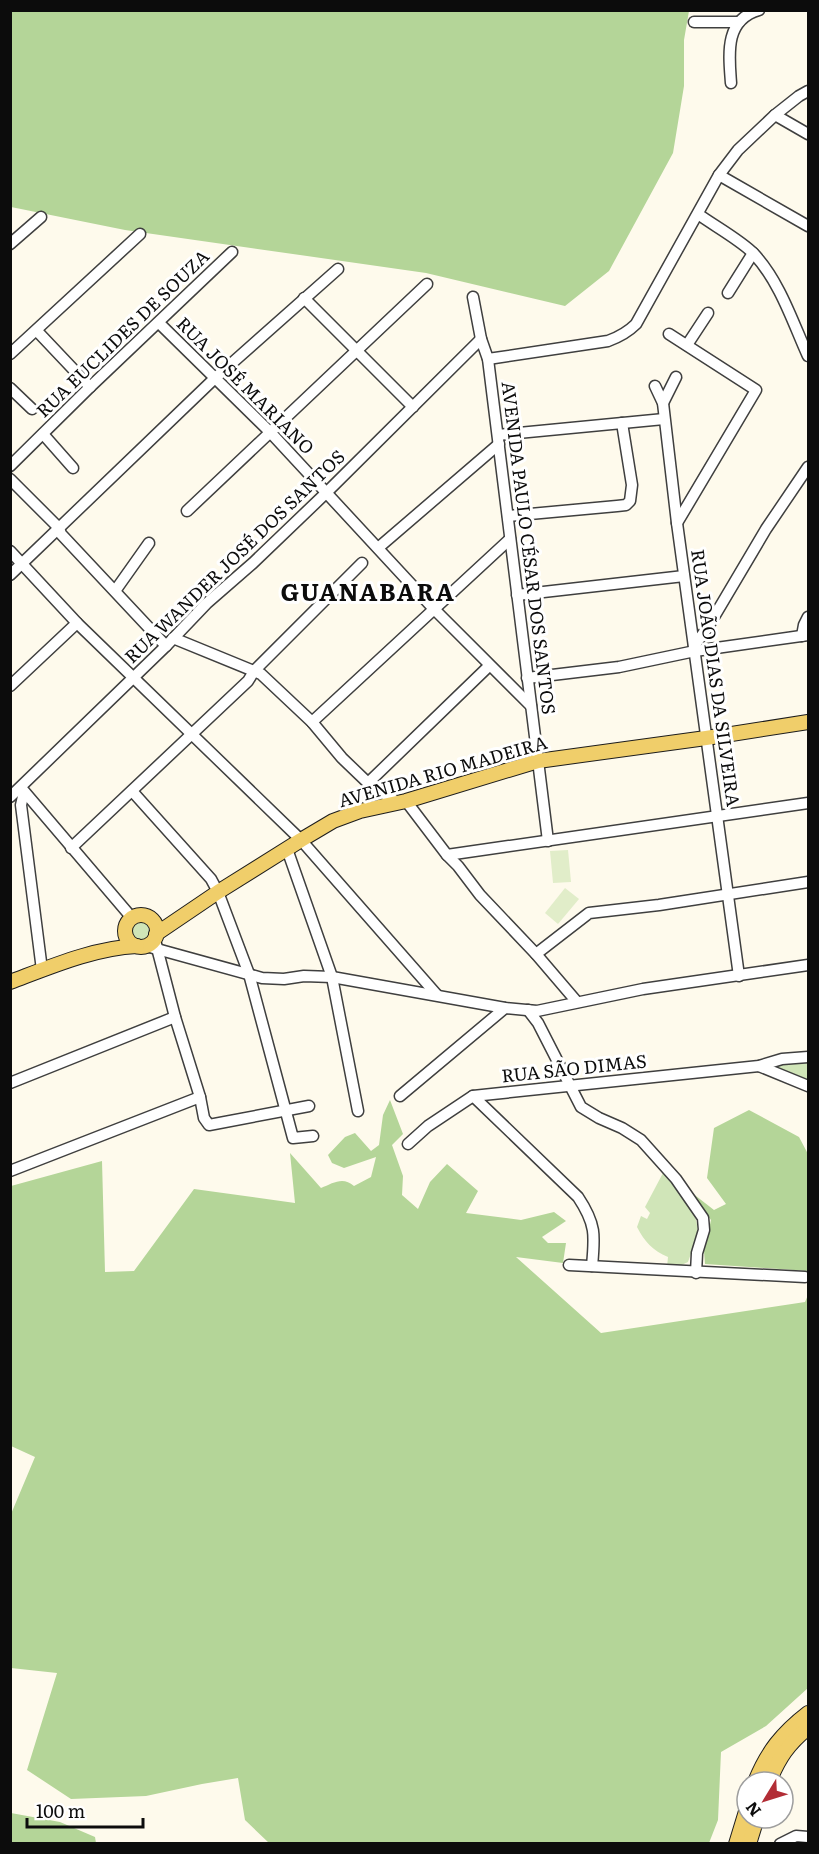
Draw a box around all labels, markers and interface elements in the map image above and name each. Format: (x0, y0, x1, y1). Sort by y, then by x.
street label: RUA EUCLIDES DE SOUZA (29, 243, 215, 423)
street label: RUA JOSÉ MARIANO (171, 310, 321, 460)
street label: AVENIDA PAULO CÉSAR DOS SANTOS (496, 380, 563, 716)
street label: RUA WANDER JOSÉ DOS SANTOS (118, 443, 350, 669)
street label: RUA JOÃO DIAS DA SILVEIRA (685, 547, 748, 808)
district label: GUANABARA (281, 573, 455, 608)
street label: AVENIDA RIO MADEIRA (335, 728, 550, 813)
street label: RUA SÃO DIMAS (500, 1046, 648, 1089)
north arrow (735, 1770, 795, 1830)
scale bar (27, 1791, 142, 1829)
text: 100 m (36, 1797, 85, 1824)
text: N (739, 1797, 766, 1823)

